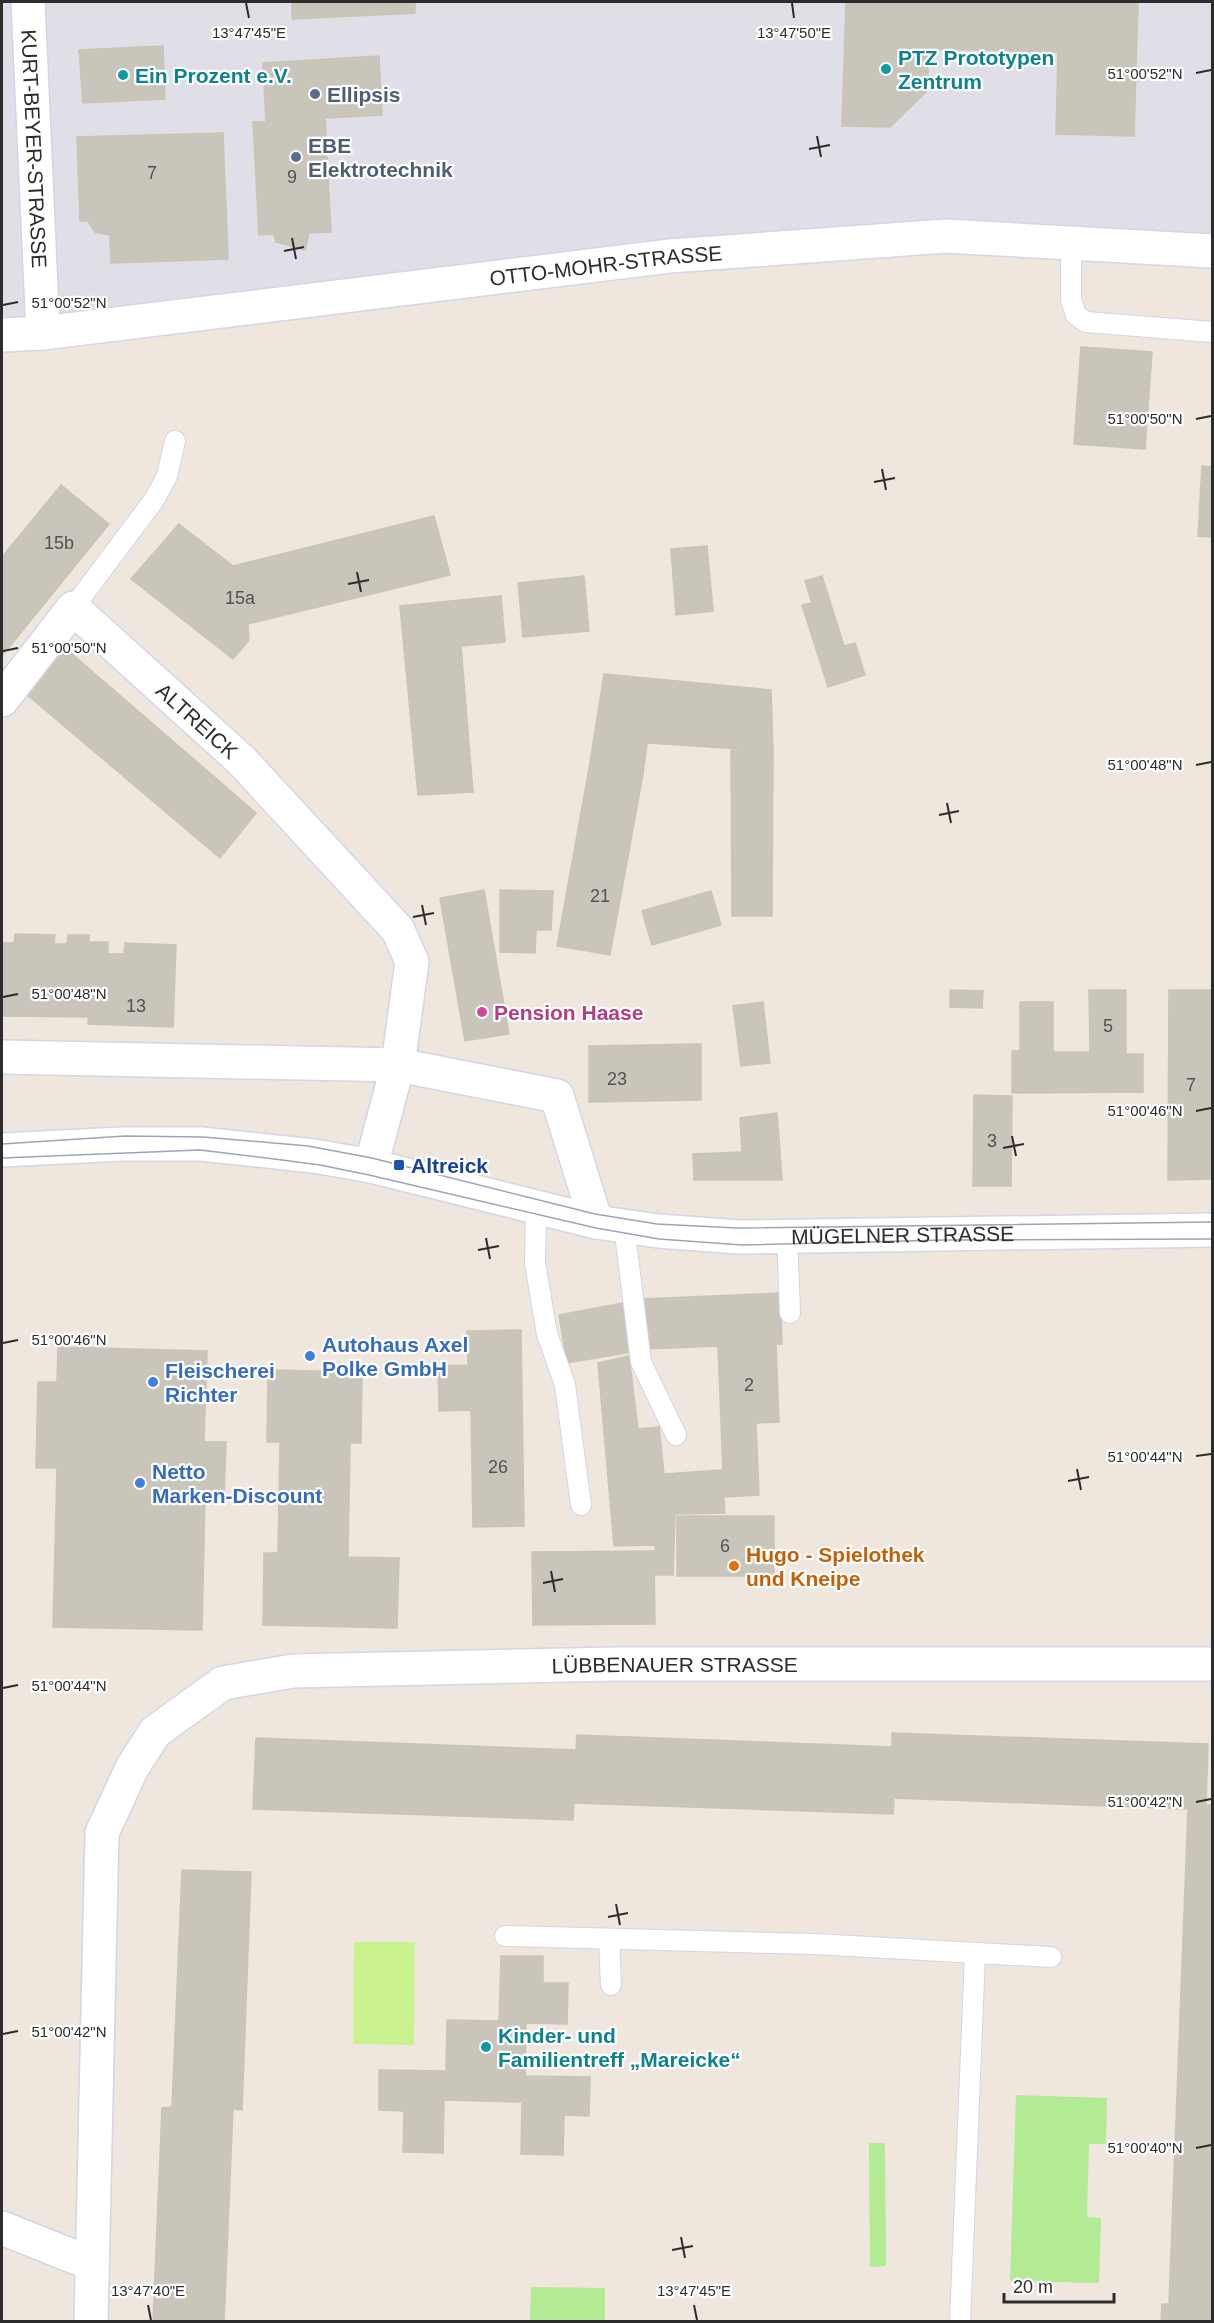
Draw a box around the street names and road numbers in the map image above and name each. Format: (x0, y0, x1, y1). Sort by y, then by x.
street label: KURT-BEYER-STRASSE (18, 29, 52, 269)
street label: OTTO-MOHR-STRASSE (488, 241, 723, 290)
street label: ALTREICK (152, 678, 243, 763)
street label: MÜGELNER STRASSE (791, 1221, 1014, 1248)
street label: LÜBBENAUER STRASSE (551, 1652, 798, 1677)

